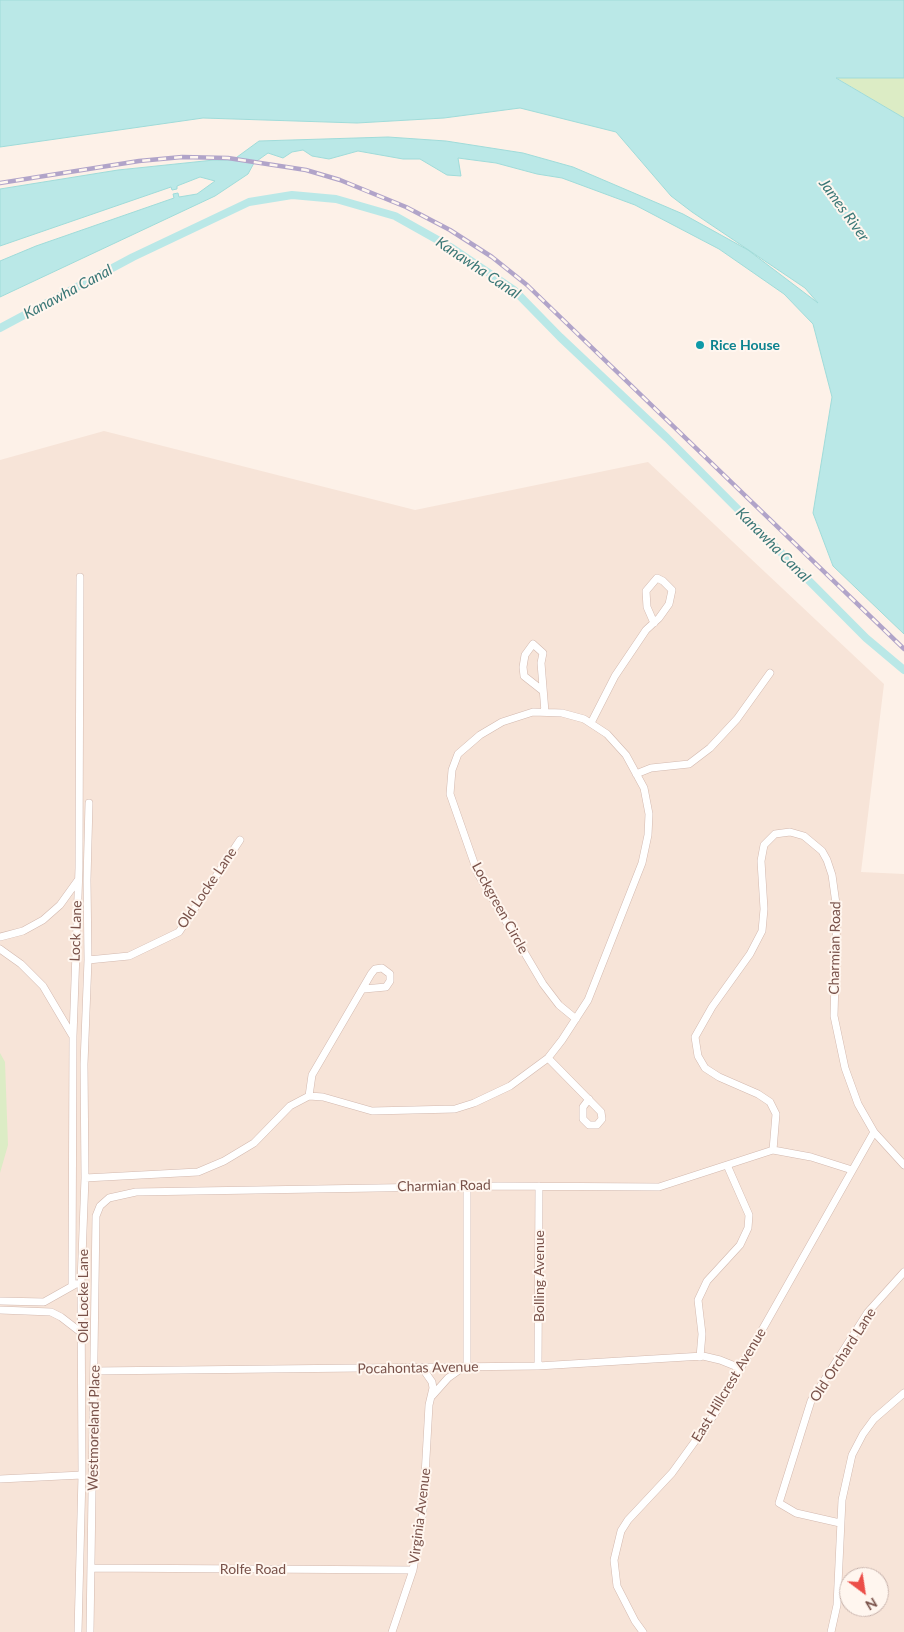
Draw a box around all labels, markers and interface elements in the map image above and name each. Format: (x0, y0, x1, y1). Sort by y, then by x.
water label: James River (815, 175, 873, 245)
water label: Kanawha Canal (432, 233, 524, 303)
water label: Kanawha Canal (20, 261, 116, 323)
place label: Rice House (710, 337, 780, 353)
marker: Rice House (694, 339, 706, 351)
water label: Kanawha Canal (732, 504, 814, 586)
street label: Old Locke Lane (174, 844, 240, 932)
street label: Lockgreen Circle (468, 860, 532, 956)
street label: Lock Lane (67, 900, 85, 962)
street label: Charmian Road (826, 901, 844, 995)
street label: Charmian Road (397, 1177, 491, 1195)
street label: Bolling Avenue (531, 1230, 547, 1322)
street label: Old Locke Lane (75, 1249, 91, 1343)
street label: Old Orchard Lane (806, 1305, 880, 1405)
street label: East Hillcrest Avenue (688, 1325, 770, 1445)
street label: Pocahontas Avenue (357, 1359, 479, 1377)
street label: Westmoreland Place (85, 1365, 103, 1491)
street label: Virginia Avenue (406, 1467, 434, 1565)
street label: Rolfe Road (220, 1561, 286, 1577)
north arrow (839, 1567, 889, 1617)
text: N (862, 1594, 880, 1614)

